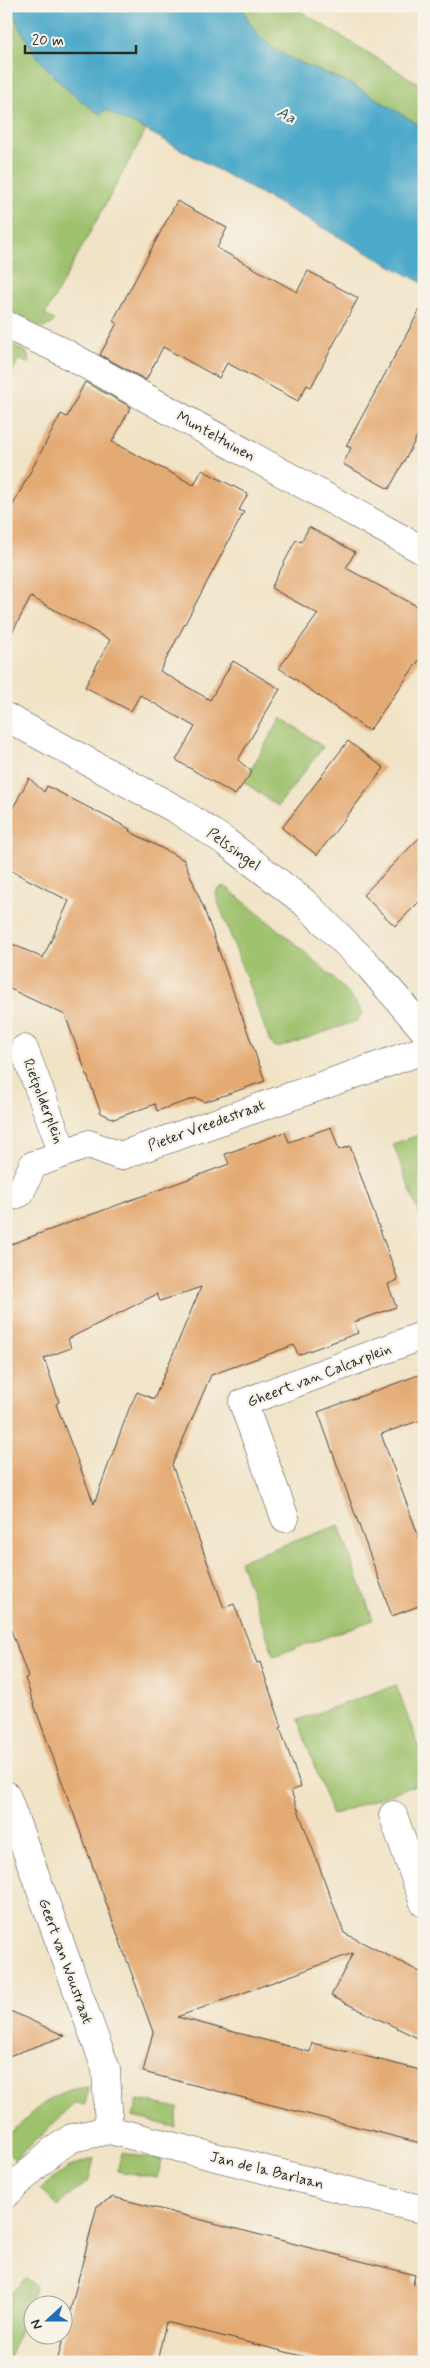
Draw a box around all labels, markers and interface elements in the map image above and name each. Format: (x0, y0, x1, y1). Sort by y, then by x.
scale bar (25, 22, 136, 54)
text: 20 m (32, 31, 64, 51)
water label: Aa (273, 102, 300, 129)
street label: Munteltuinen (173, 407, 258, 467)
street label: Pelssingel (202, 824, 264, 877)
street label: Rietpolderplein (18, 1056, 68, 1147)
street label: Pieter Vreedestraat (145, 1095, 268, 1156)
street label: Gheert van Calcarplein (244, 1339, 394, 1413)
street label: Geert van Woustraat (33, 1896, 97, 2027)
street label: Jan de la Barlaan (208, 2147, 326, 2195)
north arrow (22, 2296, 72, 2346)
text: N (27, 2317, 47, 2332)

